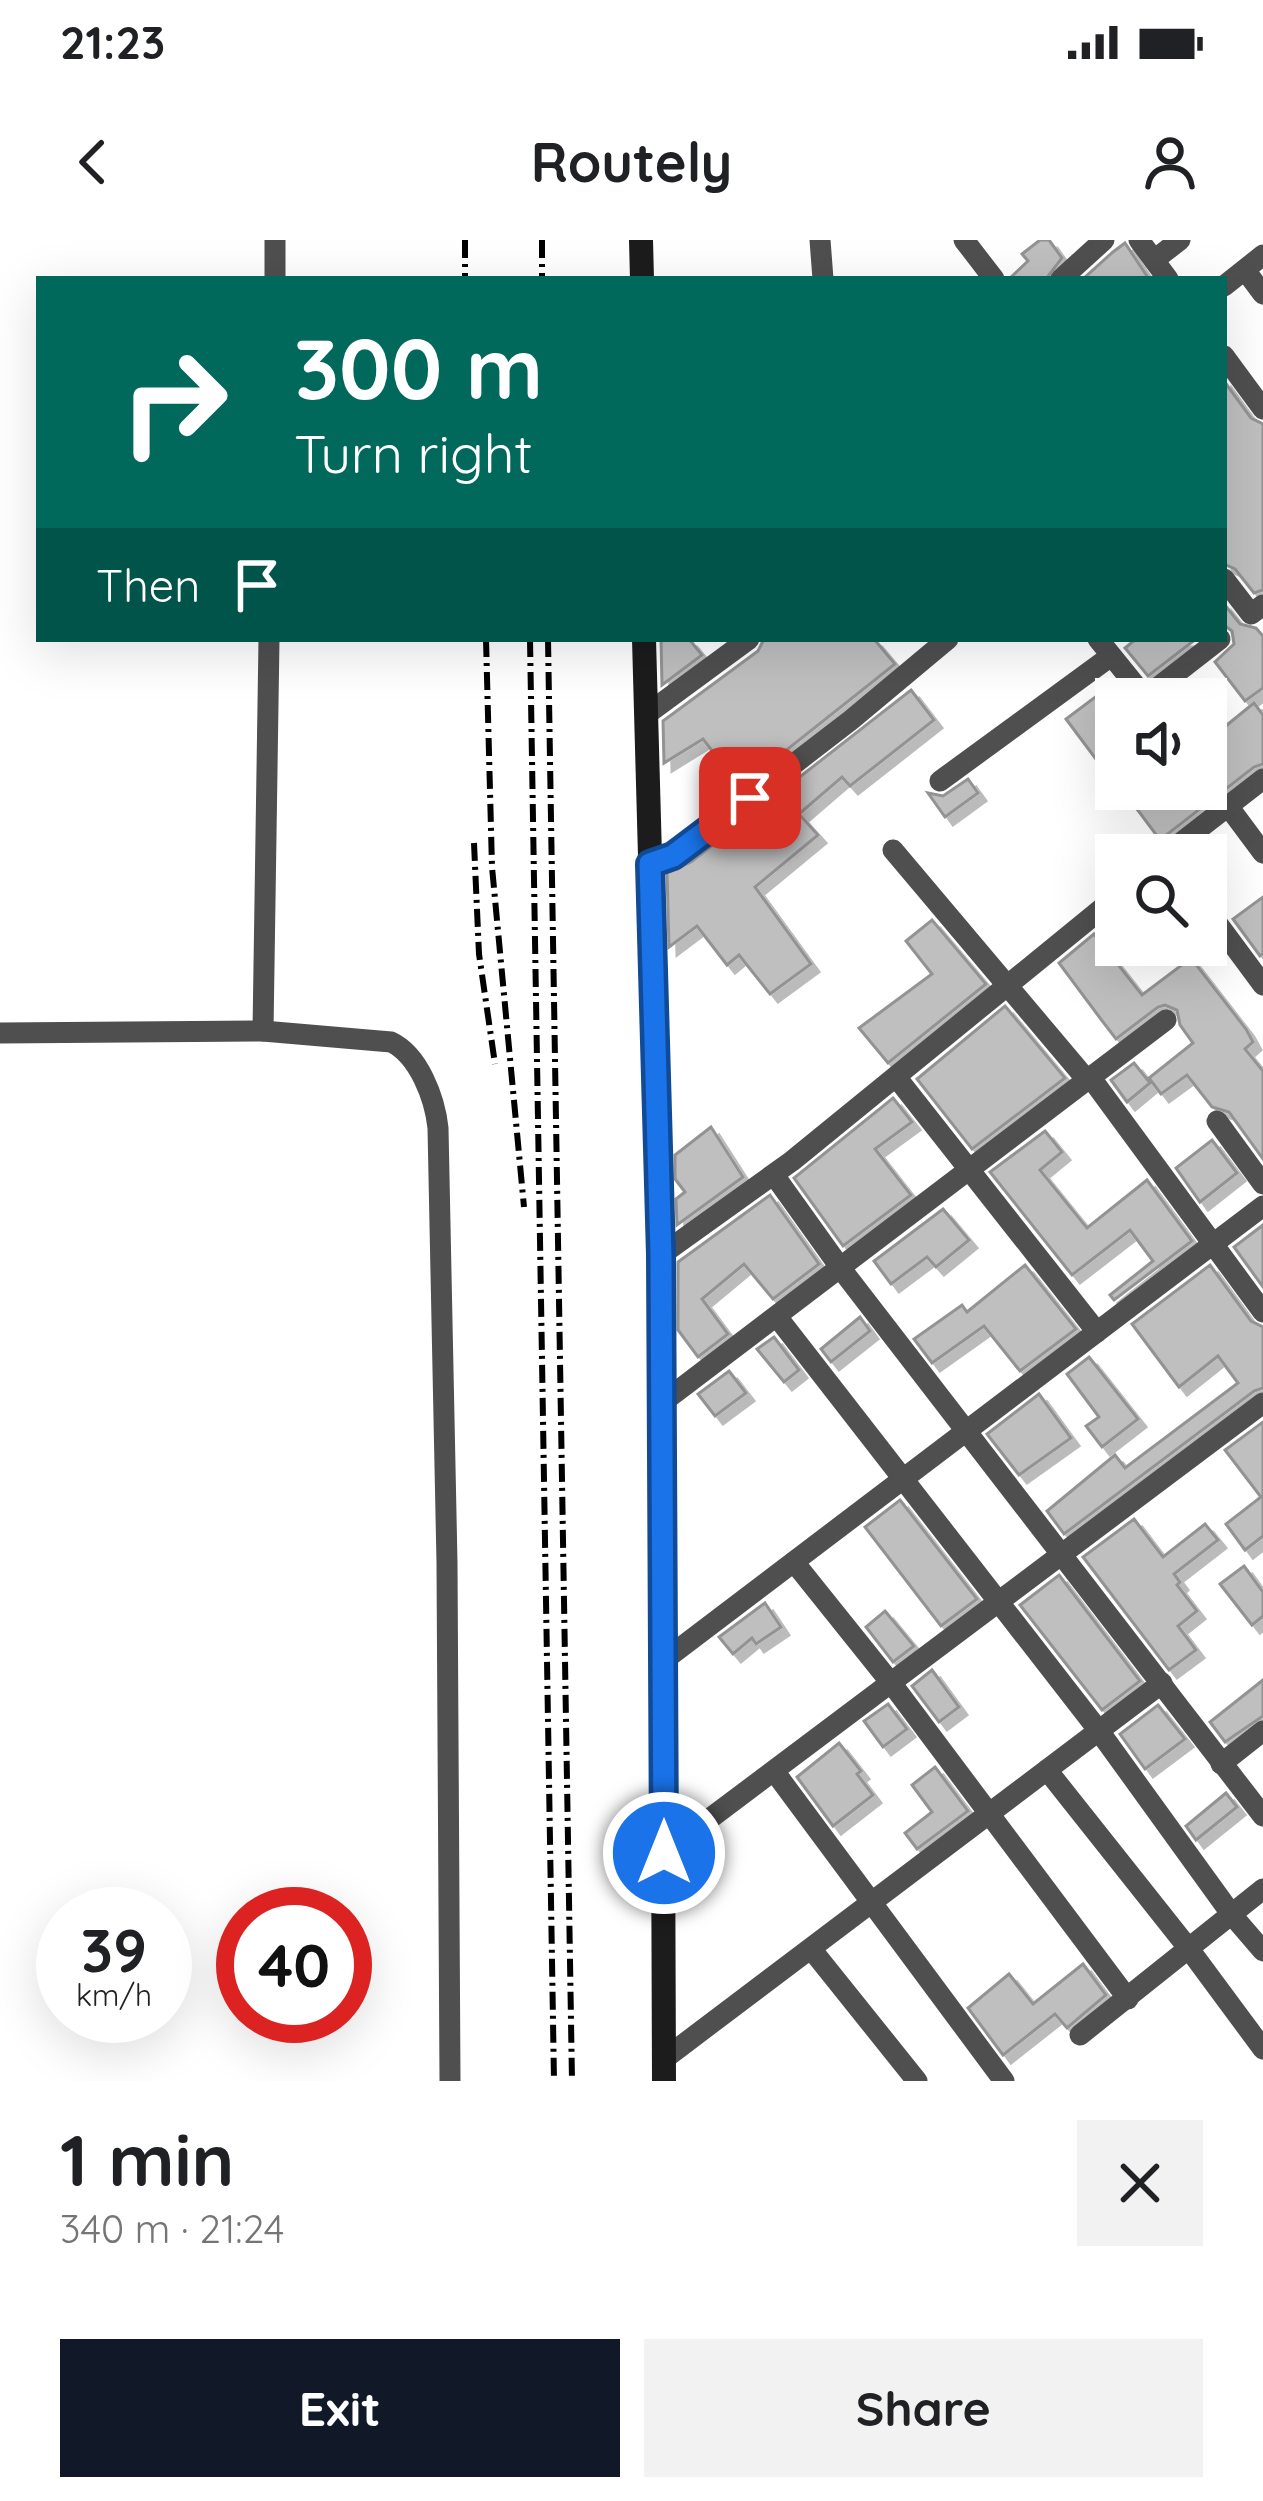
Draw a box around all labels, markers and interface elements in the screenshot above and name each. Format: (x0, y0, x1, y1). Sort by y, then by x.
text: 21:23 (60, 14, 165, 70)
text: Routely (531, 128, 732, 196)
icon: back (60, 129, 126, 195)
icon: person (1137, 129, 1203, 195)
text: 300 m (294, 315, 543, 420)
icon: right (96, 324, 252, 480)
text: Turn right (294, 419, 533, 487)
icon: arrive (224, 552, 290, 618)
text: Then (96, 557, 200, 613)
map controls (1095, 678, 1227, 966)
button: sound (1095, 678, 1227, 810)
pin (699, 747, 801, 849)
icon: arrive (717, 765, 783, 831)
button: search (1095, 834, 1227, 966)
position arrow (601, 1790, 727, 1916)
speed limit sign: 40 (216, 1887, 372, 2043)
text: 39 (81, 1912, 147, 1987)
text: km/h (76, 1976, 152, 2014)
text: 1 min (60, 2114, 234, 2204)
button: close (1077, 2120, 1203, 2246)
text: 340 m · 21:24 (60, 2204, 284, 2253)
button: Exit (60, 2339, 620, 2477)
button: Share (644, 2339, 1203, 2477)

